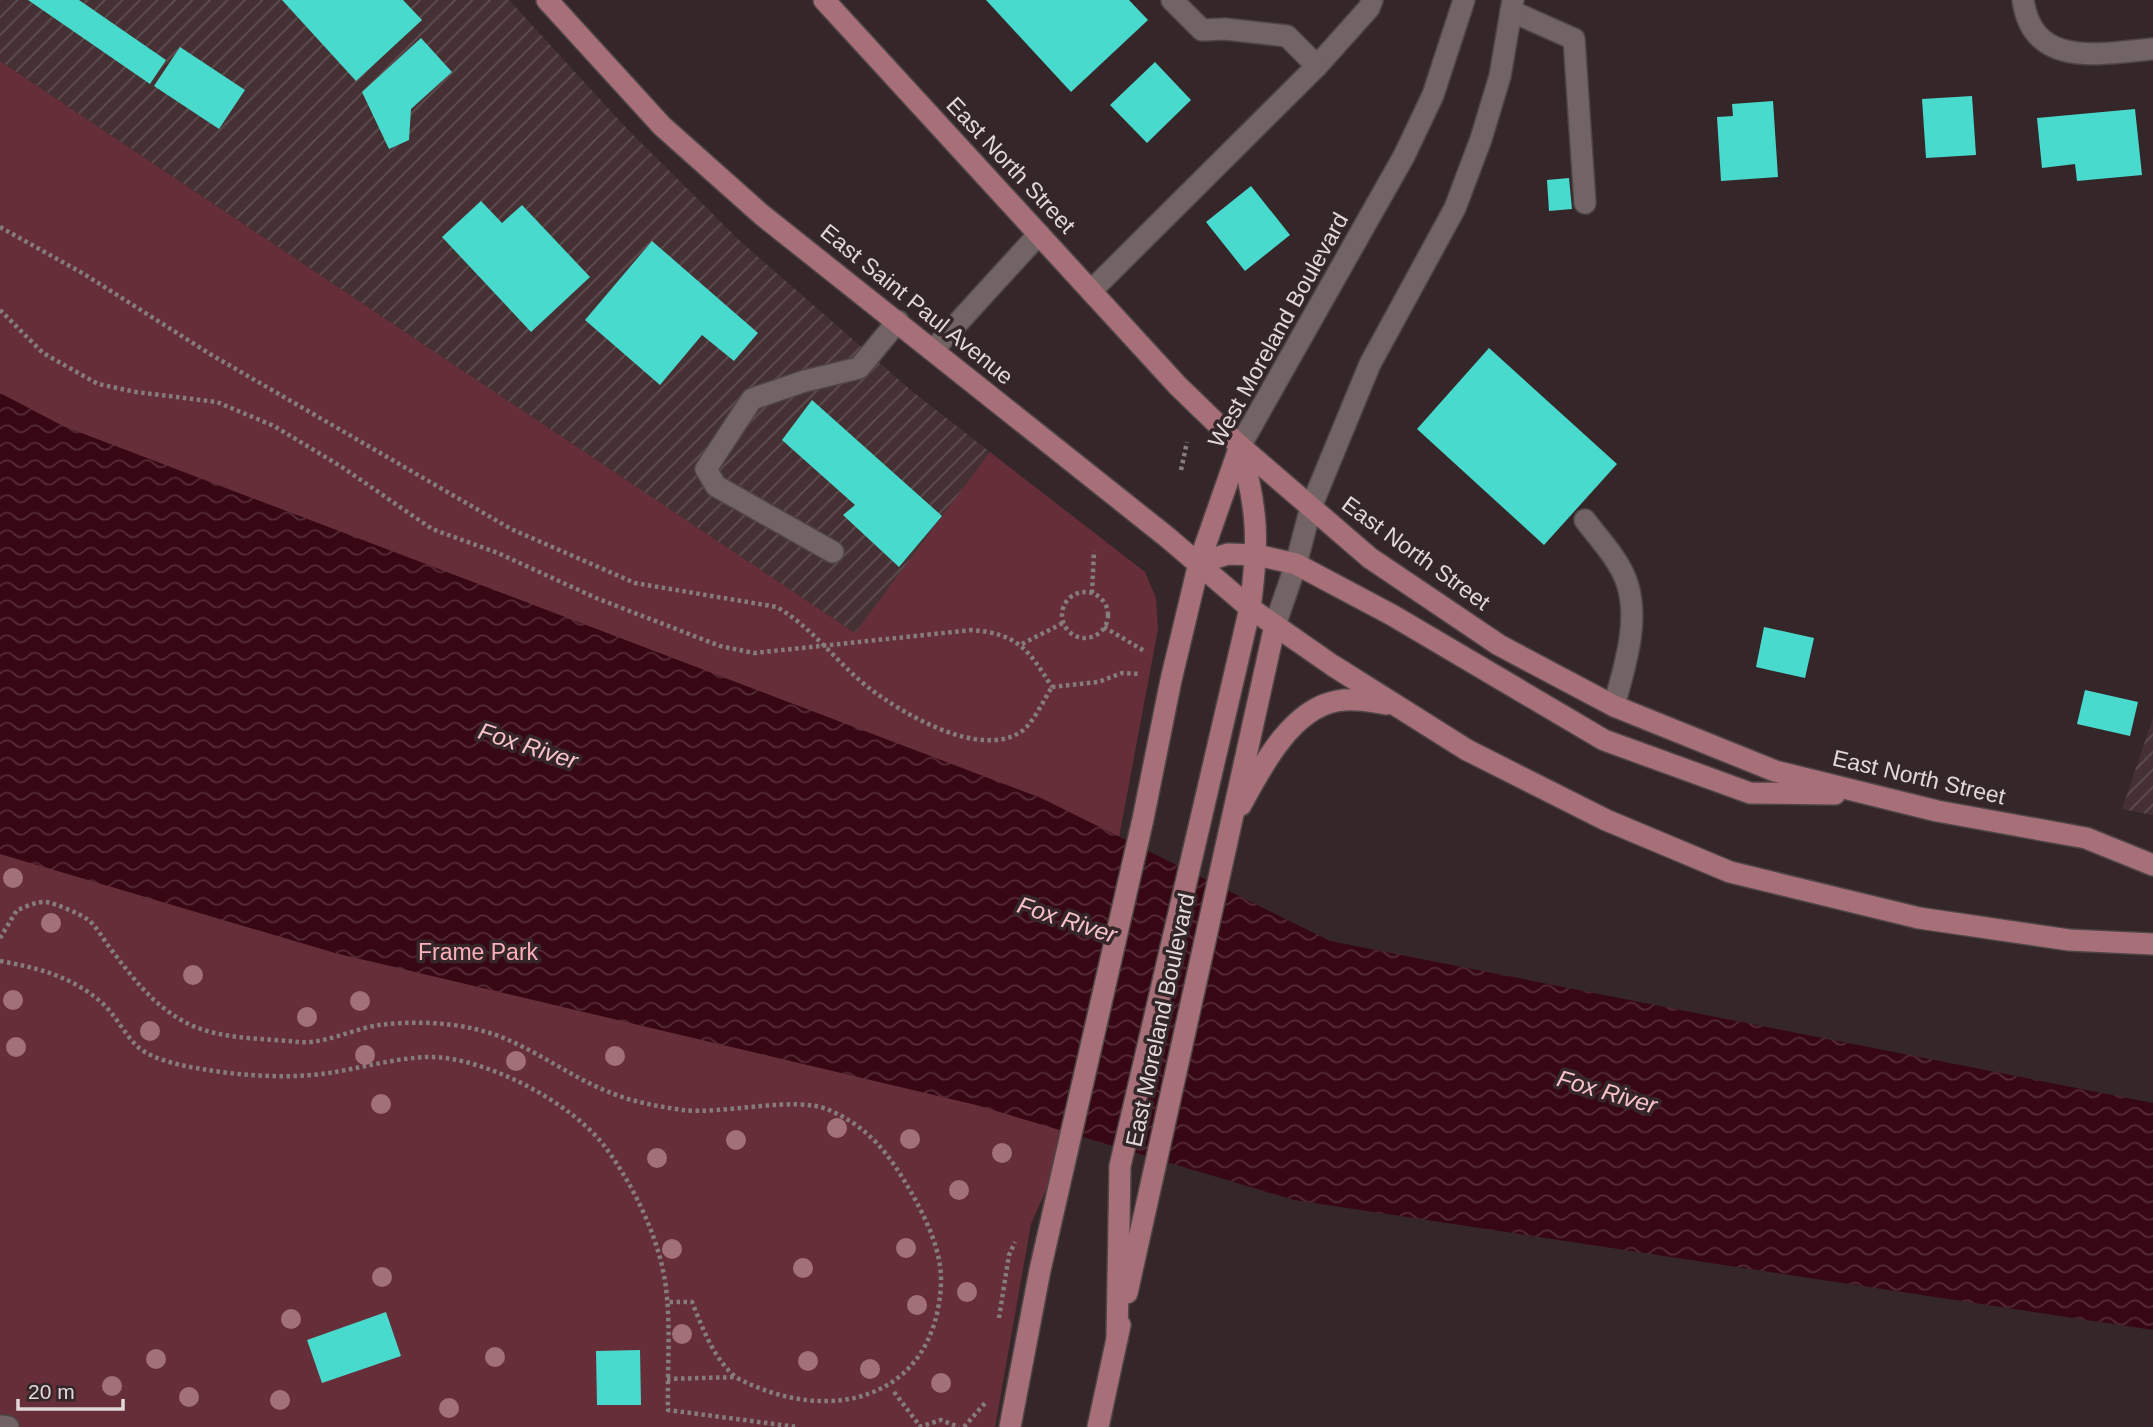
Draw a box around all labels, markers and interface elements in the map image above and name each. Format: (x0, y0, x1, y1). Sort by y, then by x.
street label: East North Street (941, 92, 1081, 239)
street label: West Moreland Boulevard (1203, 208, 1353, 452)
street label: East Saint Paul Avenue (816, 218, 1018, 390)
street label: East North Street (1337, 491, 1495, 616)
water label: Fox River (475, 717, 582, 775)
street label: East North Street (1830, 744, 2008, 810)
water label: Fox River (1014, 891, 1121, 949)
street label: East Moreland Boulevard (1120, 891, 1200, 1149)
park label: Frame Park (418, 939, 539, 965)
water label: Fox River (1554, 1064, 1661, 1119)
scale bar (18, 1368, 122, 1412)
text: 20 m (28, 1380, 75, 1403)

